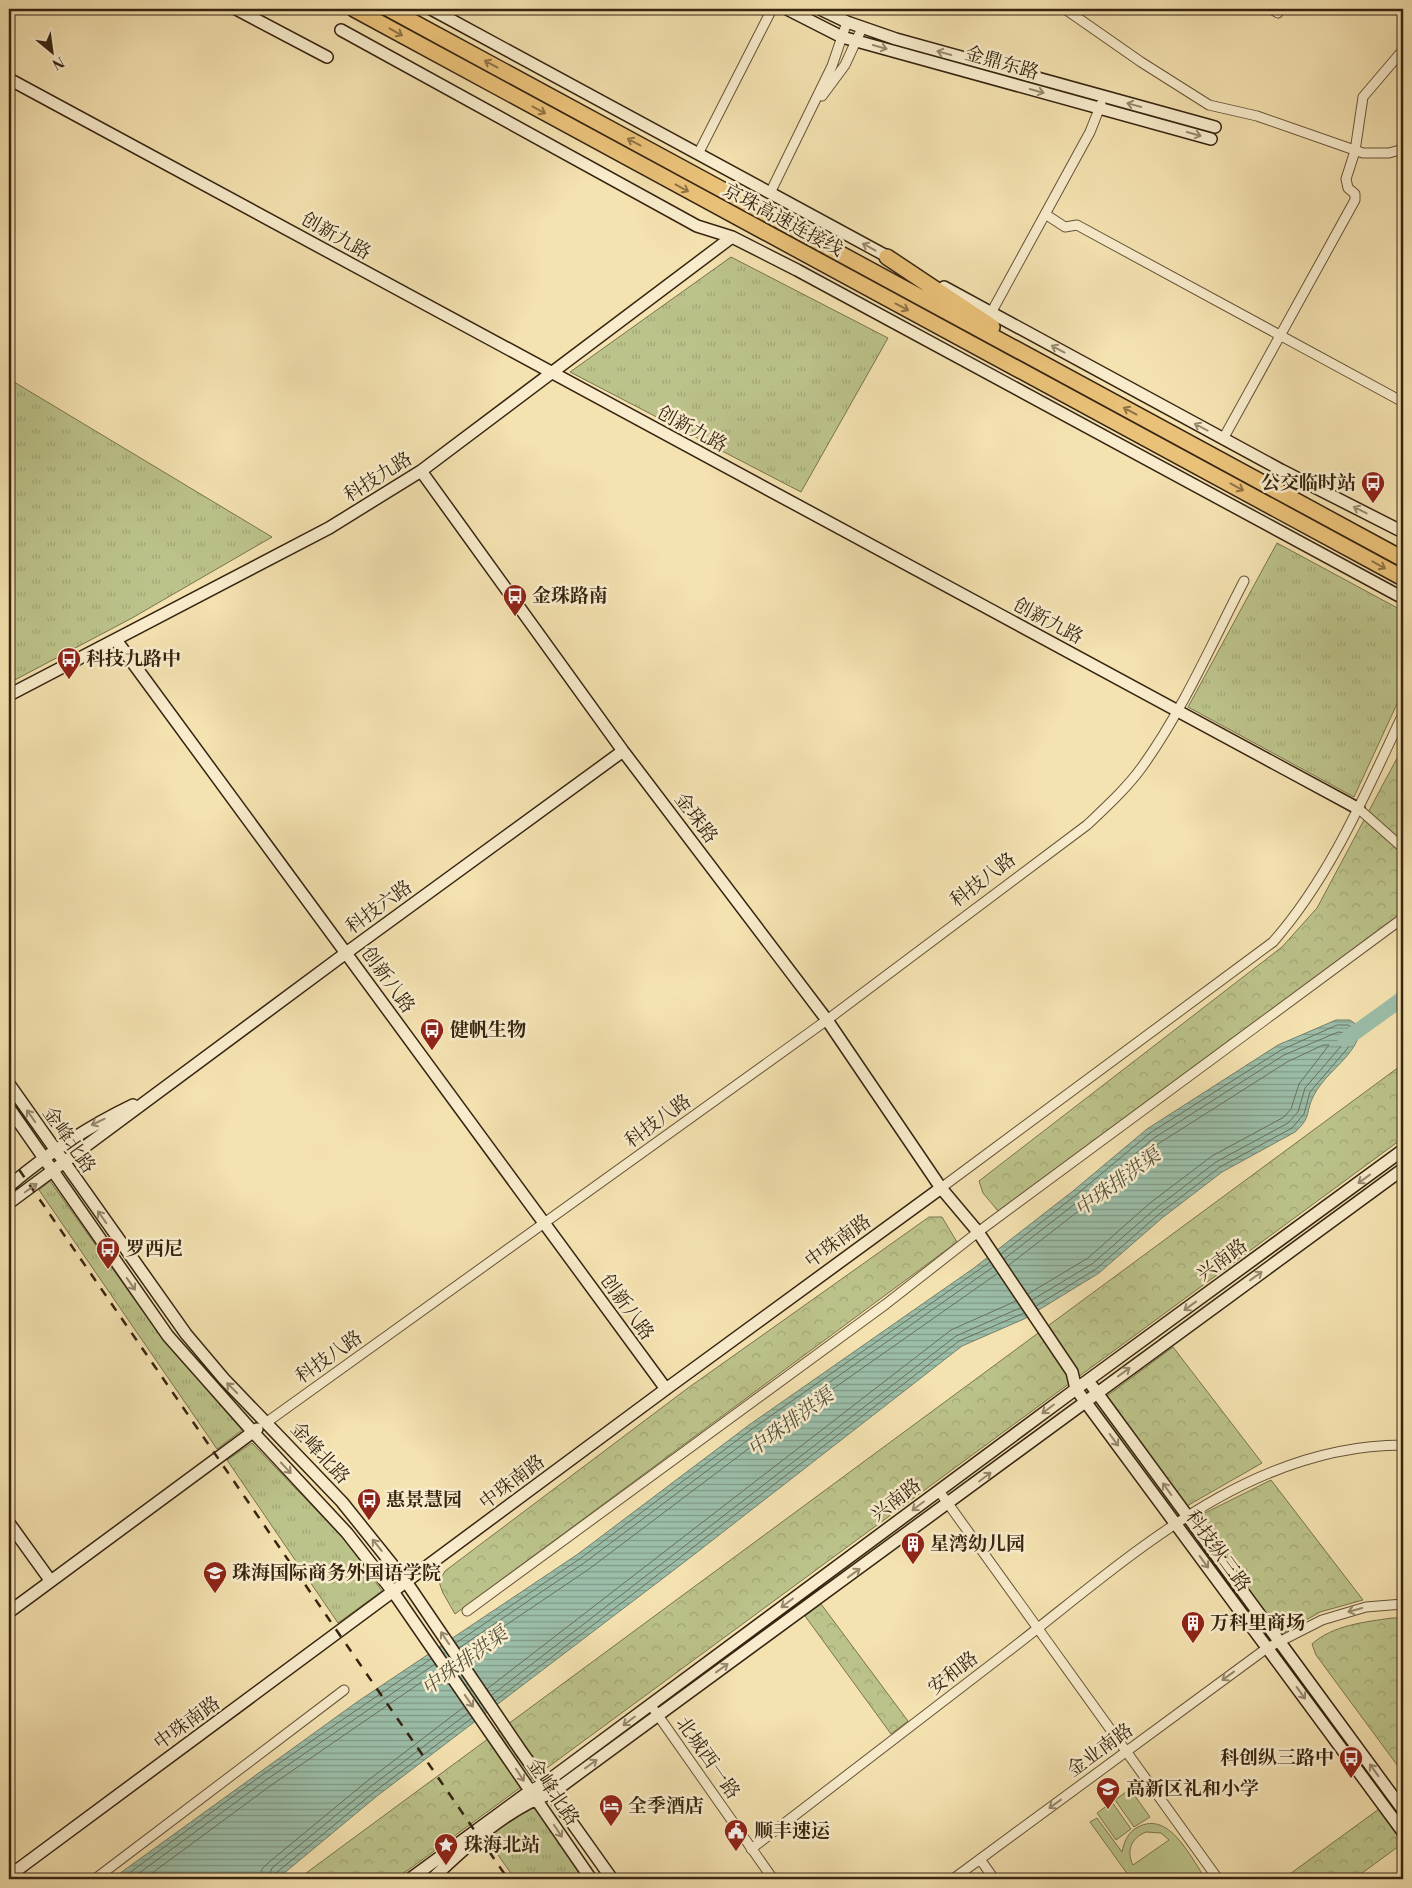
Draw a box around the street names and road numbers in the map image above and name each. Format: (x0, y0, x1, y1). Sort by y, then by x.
street label: 金鼎东路 (962, 41, 1042, 85)
street label: 京珠高速连接线 (719, 178, 847, 262)
street label: 创新九路 (297, 207, 375, 265)
street label: 创新九路 (653, 401, 731, 457)
street label: 科技九路 (339, 447, 417, 507)
street label: 创新九路 (1009, 593, 1087, 649)
street label: 金珠路 (669, 788, 723, 848)
street label: 科技八路 (945, 848, 1021, 912)
street label: 科技六路 (341, 875, 417, 939)
street label: 创新八路 (356, 942, 420, 1018)
street label: 科技八路 (620, 1089, 696, 1153)
street label: 金峰北路 (37, 1102, 101, 1178)
street label: 中珠南路 (800, 1209, 876, 1273)
street label: 兴南路 (1192, 1234, 1252, 1286)
street label: 创新八路 (595, 1269, 659, 1345)
street label: 科技八路 (291, 1325, 367, 1389)
street label: 金峰北路 (285, 1417, 355, 1489)
street label: 中珠南路 (474, 1450, 550, 1514)
street label: 兴南路 (866, 1473, 926, 1527)
street label: 科技纵三路 (1180, 1506, 1256, 1596)
street label: 安和路 (923, 1646, 983, 1700)
street label: 中珠南路 (149, 1691, 225, 1755)
street label: 北城西一路 (671, 1712, 745, 1804)
street label: 金业南路 (1062, 1718, 1138, 1782)
street label: 金峰北路 (522, 1754, 584, 1830)

